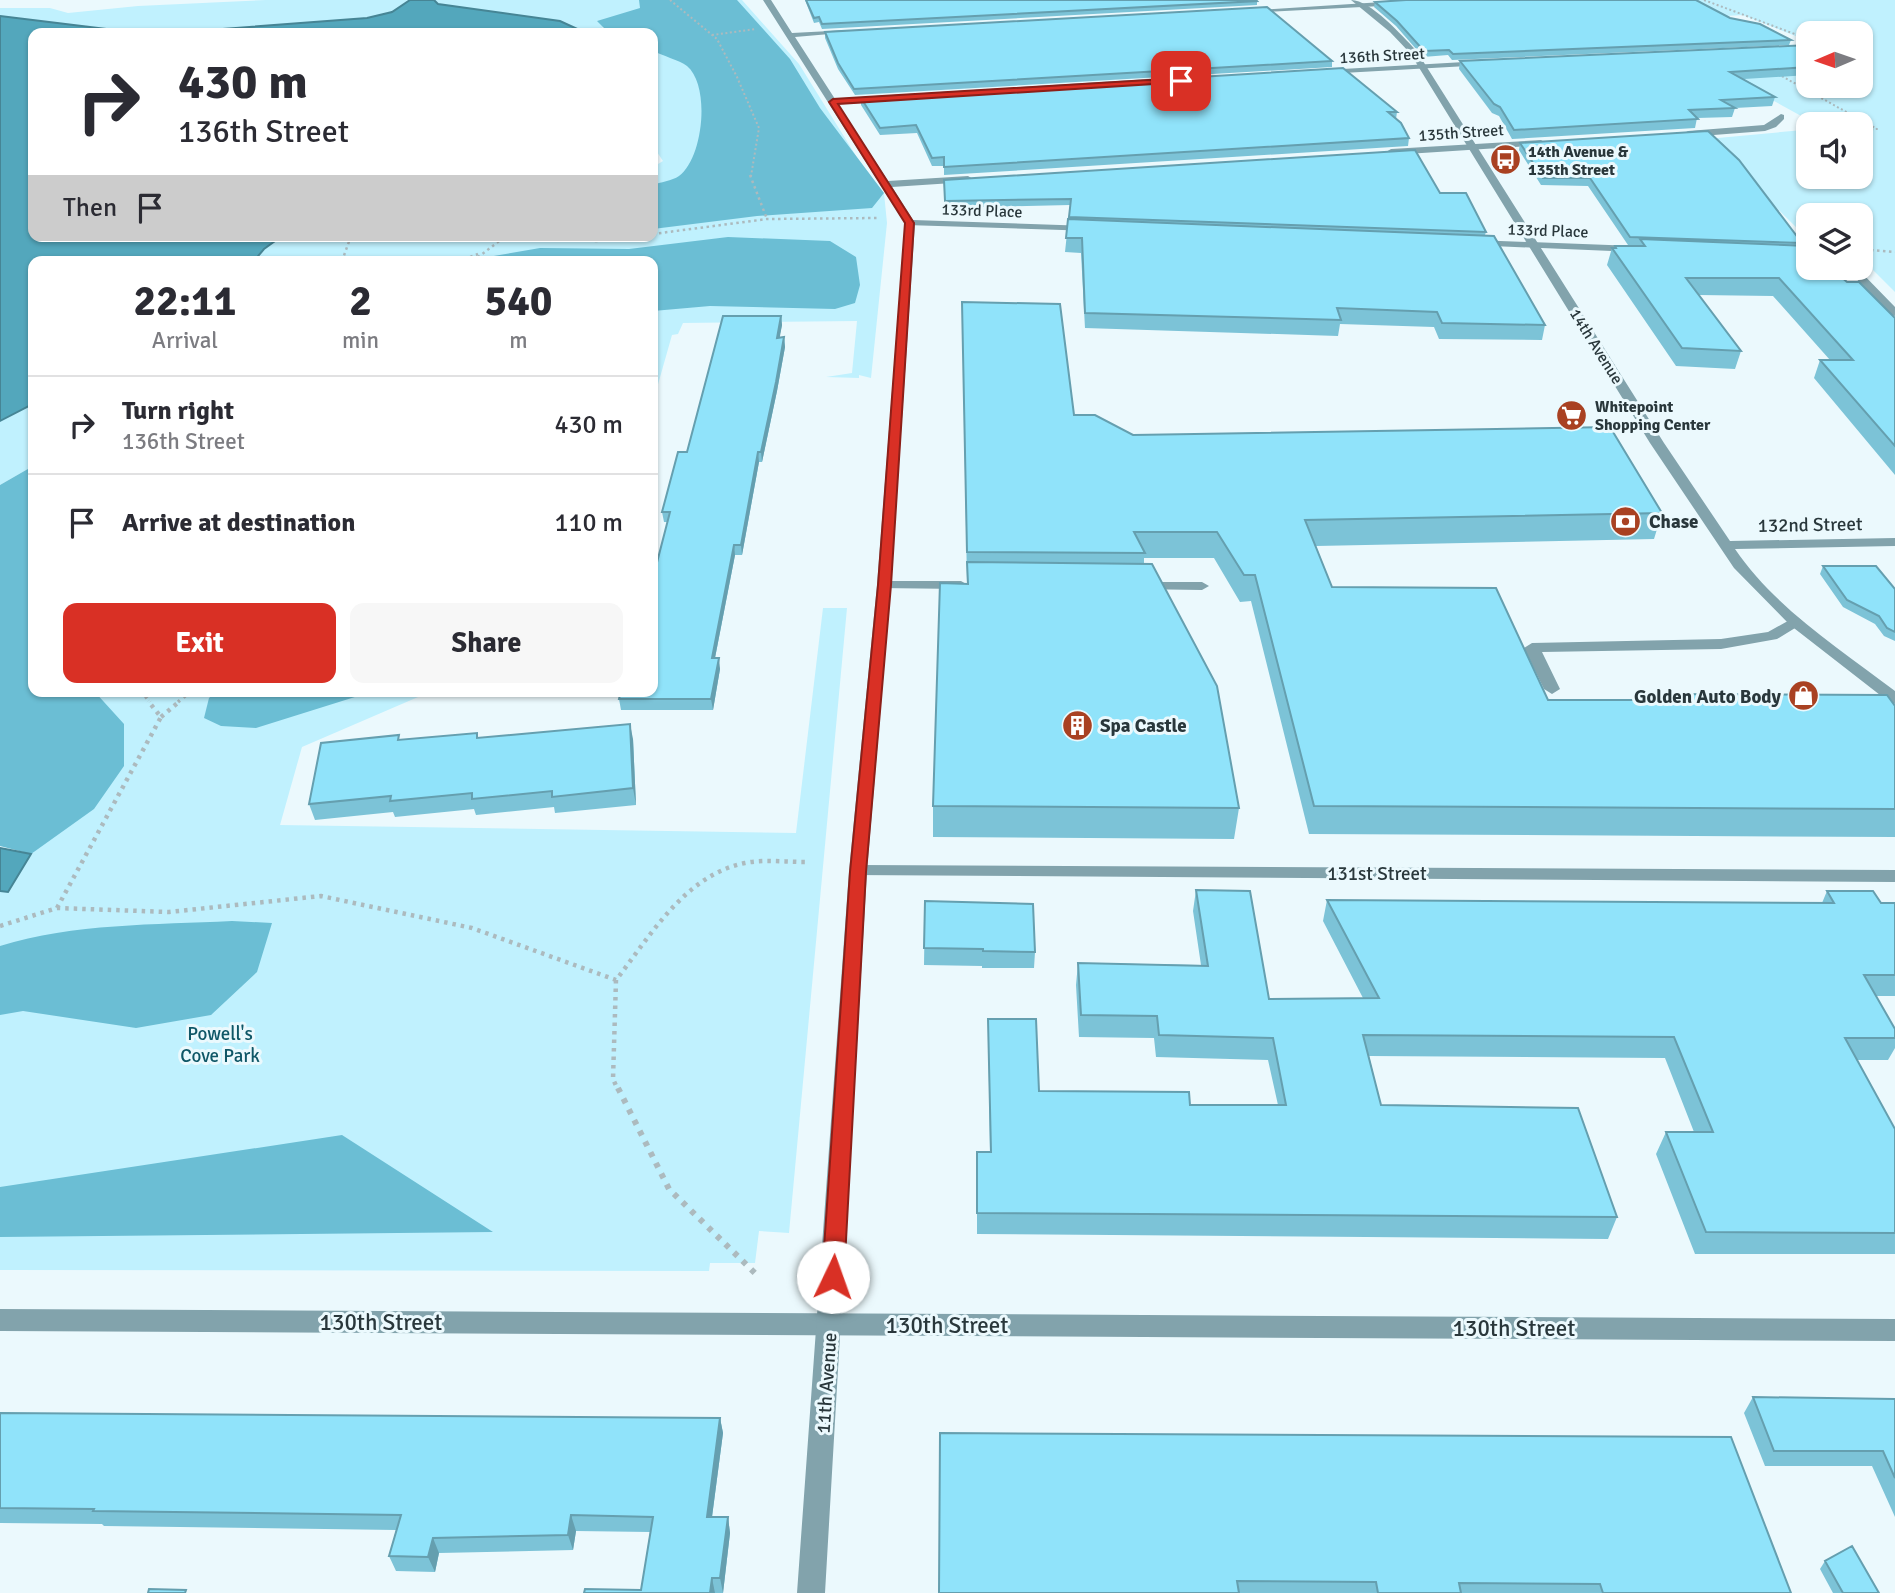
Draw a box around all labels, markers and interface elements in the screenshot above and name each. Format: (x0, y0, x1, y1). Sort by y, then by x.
north arrow (1796, 21, 1872, 98)
map controls (1796, 21, 1873, 280)
street label: 136th Street (1339, 44, 1426, 68)
pin (1151, 51, 1211, 111)
text: 430 m (178, 52, 308, 112)
icon: right (63, 56, 154, 147)
icon: arrive (1162, 62, 1200, 100)
text: 136th Street (178, 112, 349, 151)
button: sound (1796, 112, 1873, 189)
street label: 135th Street (1418, 120, 1505, 146)
place label: 14th Avenue & 135th Street (1528, 142, 1629, 180)
bus stop icon: 14th Avenue & 135th Street (1488, 143, 1522, 177)
icon: arrive (131, 189, 169, 227)
text: Then (63, 192, 117, 224)
street label: 133rd Place (941, 200, 1023, 222)
button: layers (1796, 203, 1873, 280)
street label: 133rd Place (1507, 220, 1589, 242)
text: 22:11 (133, 276, 237, 327)
text: 2 (349, 276, 372, 327)
text: 540 (484, 276, 553, 327)
street label: 14th Avenue (1565, 305, 1627, 388)
text: Arrival (152, 326, 218, 355)
text: min (342, 326, 379, 355)
text: m (509, 326, 528, 355)
text: Turn right (122, 395, 234, 427)
place label: Whitepoint Shopping Center (1595, 397, 1711, 435)
supermarket icon: Whitepoint Shopping Center (1555, 398, 1589, 432)
icon: right (63, 406, 101, 444)
text: 430 m (554, 409, 623, 441)
text: 136th Street (122, 427, 245, 456)
icon: arrive (63, 504, 101, 542)
bank icon: Chase (1609, 504, 1643, 538)
text: Arrive at destination (122, 507, 355, 539)
text: 110 m (554, 507, 623, 539)
place label: Chase (1649, 510, 1699, 534)
street label: 132nd Street (1757, 512, 1863, 538)
button: Exit (63, 603, 336, 683)
button: Share (350, 603, 623, 683)
shop icon: Golden Auto Body (1787, 679, 1821, 713)
place label: Golden Auto Body (1634, 685, 1782, 709)
building icon: Spa Castle (1060, 708, 1094, 742)
place label: Spa Castle (1100, 714, 1187, 738)
street label: 131st Street (1327, 862, 1427, 886)
park label: Powell's Cove Park (180, 1022, 260, 1068)
position arrow (796, 1240, 870, 1314)
street label: 130th Street (320, 1308, 442, 1337)
street label: 130th Street (886, 1311, 1008, 1340)
street label: 130th Street (1453, 1314, 1575, 1343)
street label: 11th Avenue (811, 1332, 842, 1434)

